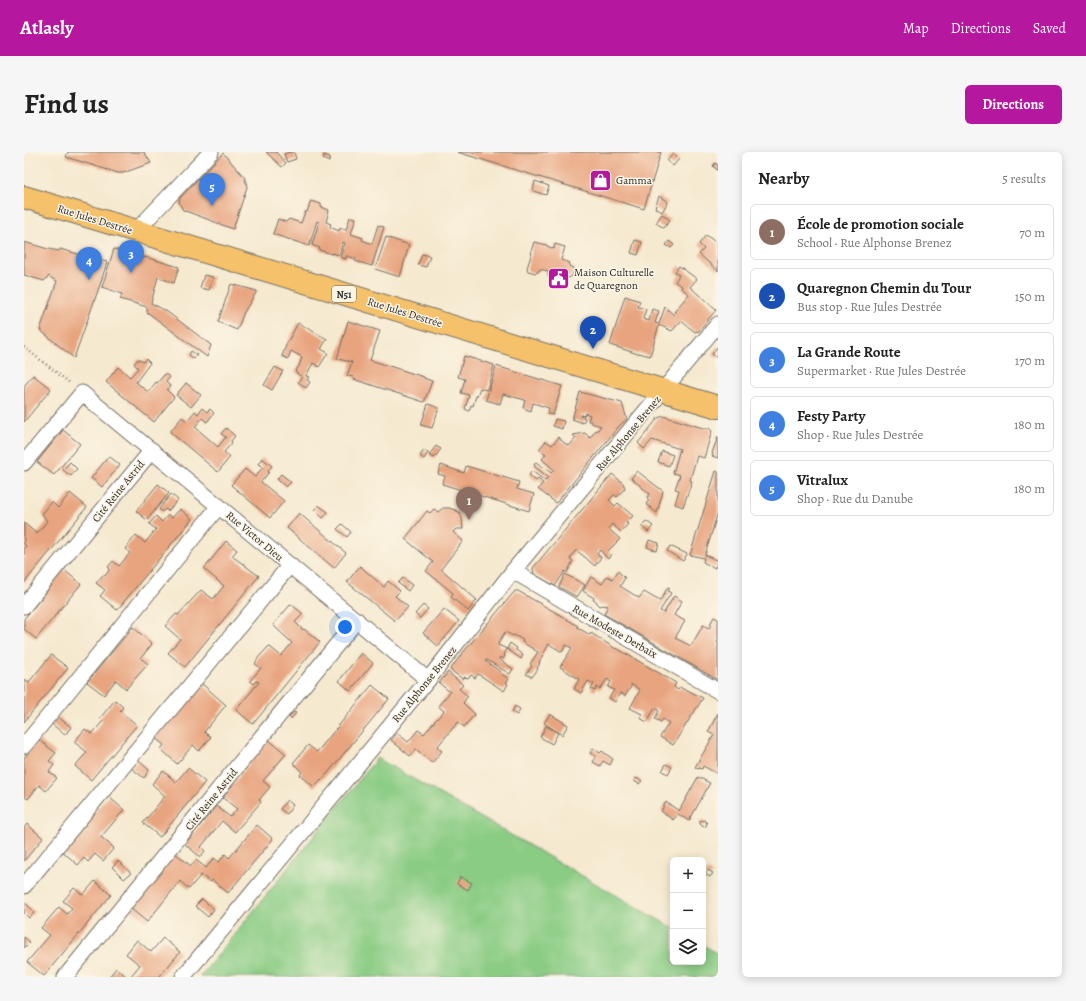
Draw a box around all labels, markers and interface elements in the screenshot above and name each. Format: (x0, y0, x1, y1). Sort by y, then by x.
text: Atlasly (20, 15, 74, 41)
text: Map (903, 19, 929, 38)
text: Directions (951, 19, 1011, 38)
text: Saved (1033, 19, 1066, 38)
text: Find us (24, 85, 109, 123)
button: Directions (965, 85, 1062, 124)
shop icon: Gamma (588, 167, 614, 193)
text: Nearby (758, 167, 809, 190)
text: 5 results (1002, 170, 1046, 187)
pin: 5 (199, 173, 225, 206)
place label: Gamma (616, 173, 653, 188)
street label: Rue Jules Destrée (56, 201, 134, 238)
text: École de promotion sociale (797, 214, 964, 234)
text: 1 (770, 224, 774, 241)
text: 70 m (1019, 224, 1045, 241)
text: School · Rue Alphonse Brenez (797, 234, 952, 251)
pin: 3 (118, 240, 144, 273)
pin: 4 (76, 247, 102, 280)
public building icon: Maison Culturelle de Quaregnon (546, 265, 572, 291)
place label: Maison Culturelle de Quaregnon (574, 265, 654, 293)
text: Quaregnon Chemin du Tour (797, 278, 971, 298)
road number: N51 (332, 286, 356, 302)
text: 2 (769, 288, 775, 305)
text: 150 m (1015, 288, 1045, 305)
street label: Rue Jules Destrée (366, 294, 444, 331)
text: Bus stop · Rue Jules Destrée (797, 298, 942, 315)
pin: 2 (580, 316, 606, 349)
text: La Grande Route (797, 342, 901, 362)
text: 3 (769, 352, 775, 369)
text: 170 m (1015, 352, 1045, 369)
text: Supermarket · Rue Jules Destrée (797, 362, 966, 379)
street label: Rue Alphonse Brenez (592, 392, 665, 474)
text: Festy Party (797, 406, 866, 426)
text: 4 (769, 416, 775, 433)
text: 180 m (1014, 416, 1045, 433)
text: Shop · Rue Jules Destrée (797, 426, 923, 443)
street label: Cité Reine Astrid (89, 457, 148, 525)
text: Vitralux (797, 470, 848, 490)
text: 5 (769, 480, 775, 497)
text: 180 m (1014, 480, 1045, 497)
pin: 1 (456, 487, 482, 520)
text: Shop · Rue du Danube (797, 490, 913, 507)
street label: Rue Victor Dieu (223, 508, 287, 565)
street label: Rue Modeste Derbaix (569, 601, 661, 662)
your location (335, 617, 355, 637)
street label: Rue Alphonse Brenez (389, 643, 460, 726)
street label: Cité Reine Astrid (182, 765, 241, 833)
map controls (670, 857, 706, 965)
button: + (670, 857, 706, 893)
button: − (670, 893, 706, 929)
button: layers (670, 929, 706, 965)

